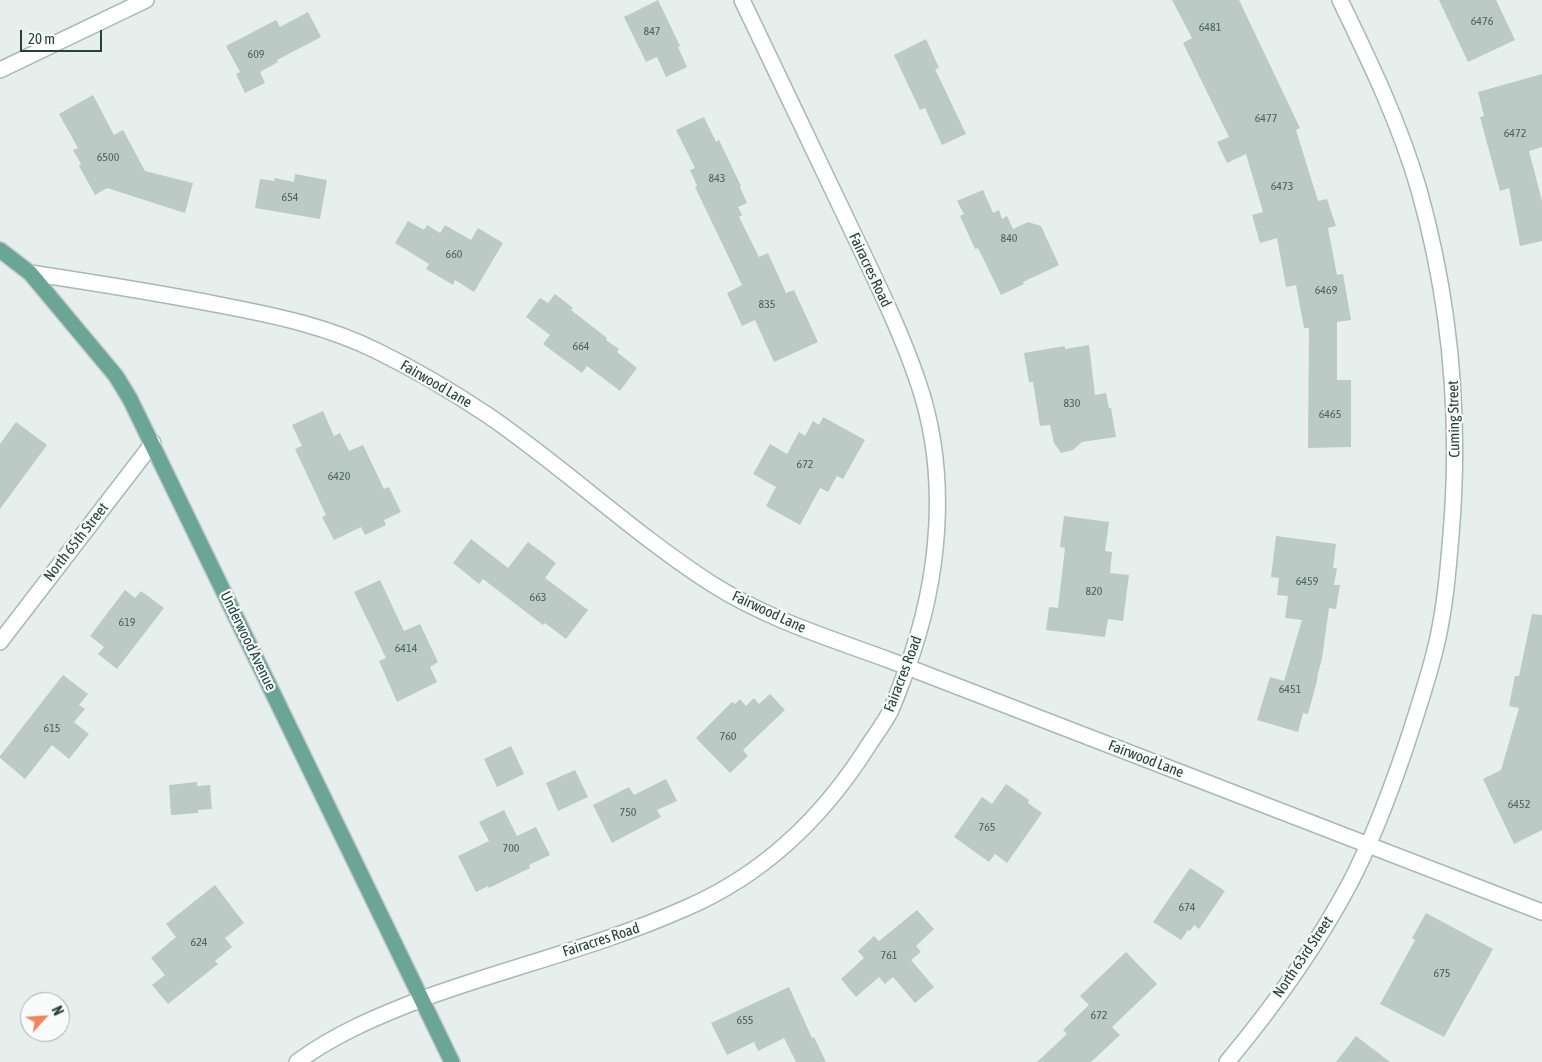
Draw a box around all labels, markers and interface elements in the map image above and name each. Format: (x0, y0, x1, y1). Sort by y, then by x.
house number: 6476 (1471, 14, 1493, 28)
scale bar (22, 20, 105, 52)
house number: 6481 (1199, 20, 1221, 34)
house number: 847 (644, 24, 660, 38)
text: 20 m (28, 30, 55, 47)
house number: 609 (248, 47, 264, 61)
house number: 6477 (1255, 111, 1277, 125)
house number: 6472 (1504, 126, 1526, 140)
house number: 6500 (97, 150, 119, 164)
house number: 843 (709, 171, 725, 185)
house number: 6473 (1271, 179, 1293, 193)
house number: 654 (282, 190, 298, 204)
street label: Fairacres Road (845, 230, 895, 310)
house number: 840 (1001, 231, 1017, 245)
house number: 660 (446, 247, 462, 261)
house number: 6469 (1315, 283, 1337, 297)
house number: 835 (759, 297, 775, 311)
house number: 664 (573, 339, 589, 353)
street label: Fairwood Lane (397, 356, 475, 412)
street label: Cuming Street (1444, 380, 1464, 458)
house number: 830 (1064, 396, 1080, 410)
house number: 6465 (1319, 407, 1341, 421)
house number: 672 (797, 457, 813, 471)
house number: 6420 (328, 469, 350, 483)
street label: North 65th Street (40, 499, 112, 585)
house number: 6459 (1296, 574, 1318, 588)
house number: 820 (1086, 584, 1102, 598)
street label: Fairwood Lane (729, 587, 809, 637)
street label: Underwood Avenue (216, 588, 280, 694)
house number: 663 (530, 590, 546, 604)
house number: 619 (119, 615, 135, 629)
street label: Fairacres Road (880, 633, 926, 715)
house number: 6414 (395, 641, 417, 655)
house number: 6451 (1279, 682, 1301, 696)
house number: 615 (44, 721, 60, 735)
house number: 760 (720, 729, 736, 743)
street label: Fairwood Lane (1106, 736, 1186, 782)
house number: 6452 (1508, 797, 1530, 811)
house number: 750 (620, 805, 636, 819)
house number: 765 (979, 820, 995, 834)
house number: 700 (503, 841, 519, 855)
house number: 674 (1179, 900, 1195, 914)
street label: North 63rd Street (1269, 913, 1337, 1001)
street label: Fairacres Road (560, 919, 642, 961)
house number: 624 (191, 935, 207, 949)
house number: 761 (881, 948, 897, 962)
house number: 675 (1434, 966, 1450, 980)
north arrow (20, 992, 70, 1042)
text: N (49, 1004, 67, 1018)
house number: 672 (1091, 1008, 1107, 1022)
house number: 655 (737, 1013, 753, 1027)

